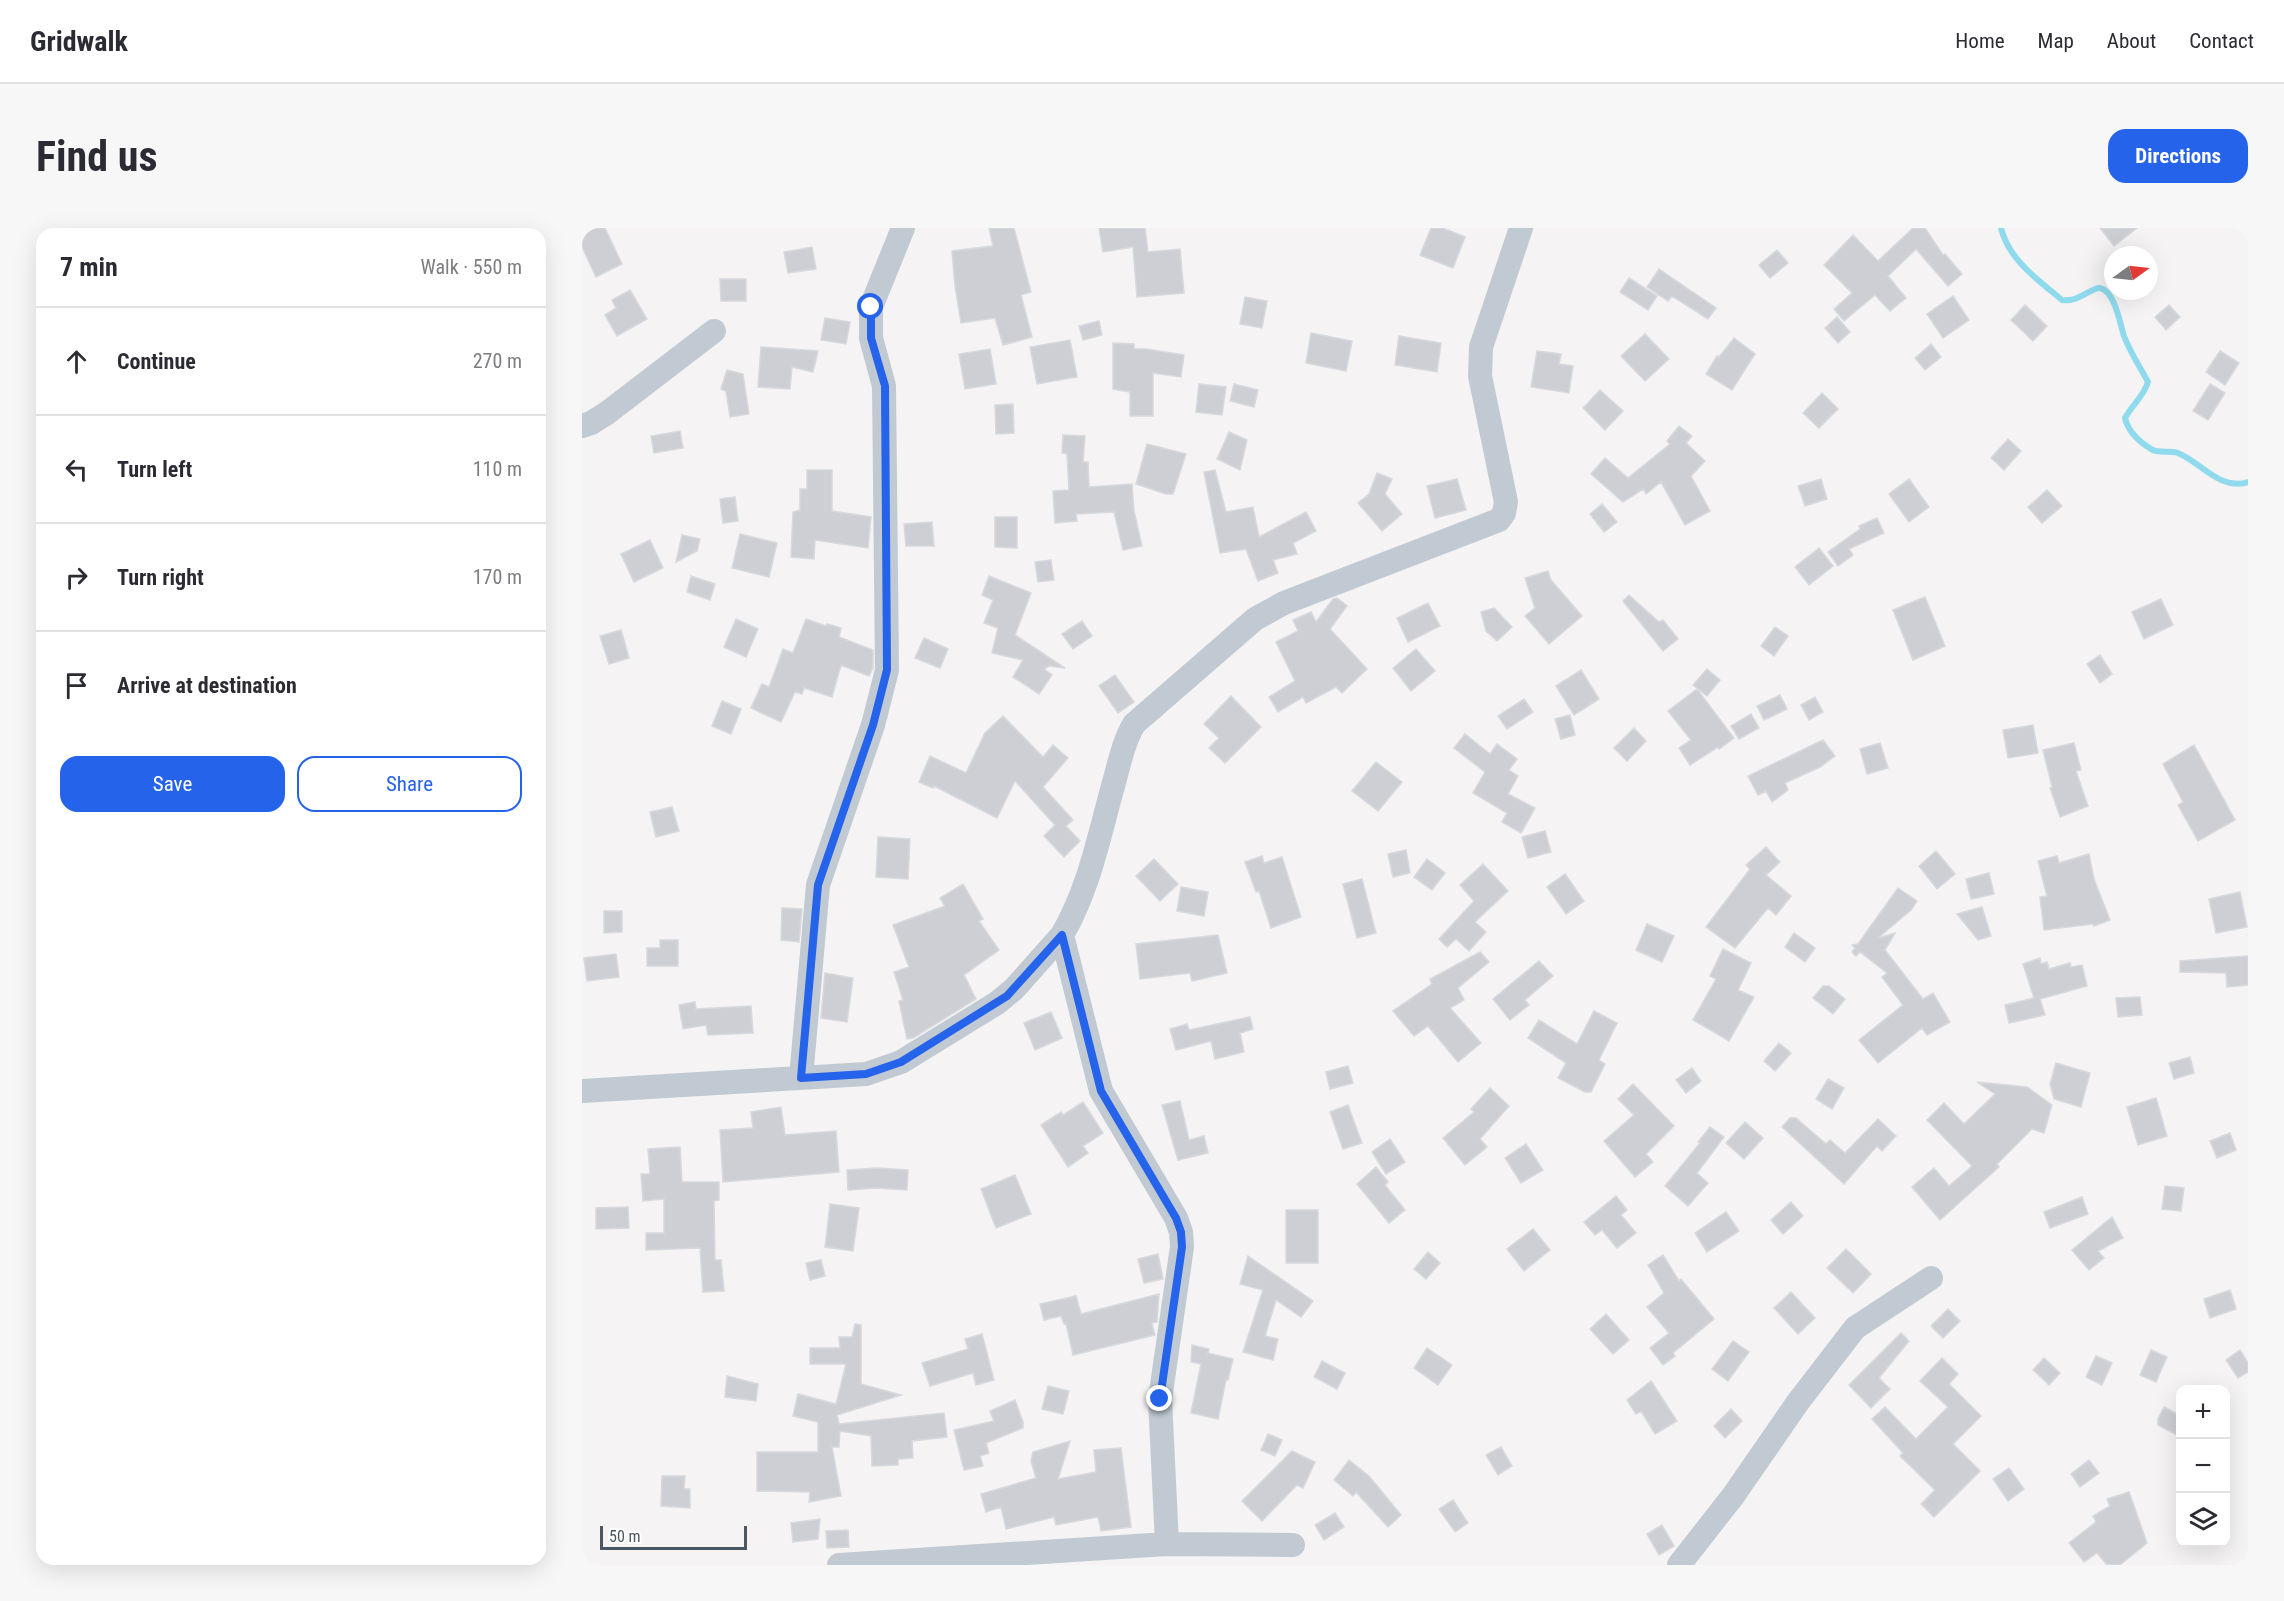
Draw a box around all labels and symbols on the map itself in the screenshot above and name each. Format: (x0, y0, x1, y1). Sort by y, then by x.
north arrow (2104, 246, 2158, 300)
route start (857, 293, 883, 319)
route end (1146, 1385, 1172, 1411)
scale bar (600, 1523, 747, 1550)

